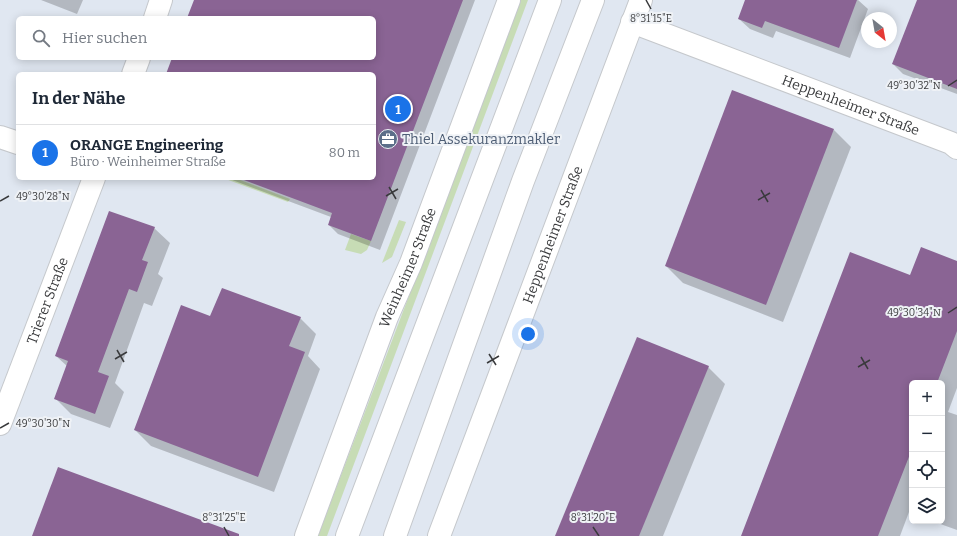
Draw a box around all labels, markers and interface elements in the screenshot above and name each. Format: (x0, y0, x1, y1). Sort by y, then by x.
north arrow (861, 12, 897, 48)
text: 8°31'15"E (630, 13, 672, 25)
search box (16, 16, 376, 60)
icon: search (30, 27, 52, 49)
text: Hier suchen (62, 29, 147, 47)
street label: Heppenheimer Straße (780, 71, 922, 139)
text: 49°30'32"N (887, 80, 941, 92)
text: In der Nähe (32, 88, 125, 109)
pin: 1 (385, 94, 411, 124)
office icon: Thiel Assekuranzmakler (377, 128, 399, 150)
place label: Thiel Assekuranzmakler (402, 131, 560, 148)
text: ORANGE Engineering (70, 136, 223, 154)
text: 1 (42, 145, 48, 160)
text: 80 m (329, 145, 360, 160)
text: Büro · Weinheimer Straße (70, 154, 226, 169)
street label: Heppenheimer Straße (519, 163, 586, 306)
text: 49°30'28"N (16, 191, 70, 203)
street label: Weinheimer Straße (375, 205, 439, 330)
street label: Trierer Straße (23, 255, 71, 347)
text: 49°30'34"N (887, 307, 941, 319)
your location (518, 324, 538, 344)
map controls (909, 380, 945, 524)
button: + (909, 380, 945, 416)
button: − (909, 416, 945, 452)
text: 49°30'30"N (16, 418, 70, 430)
button: locate (909, 452, 945, 488)
button: layers (909, 488, 945, 524)
text: 8°31'25"E (202, 512, 246, 524)
text: 8°31'20"E (571, 512, 615, 524)

